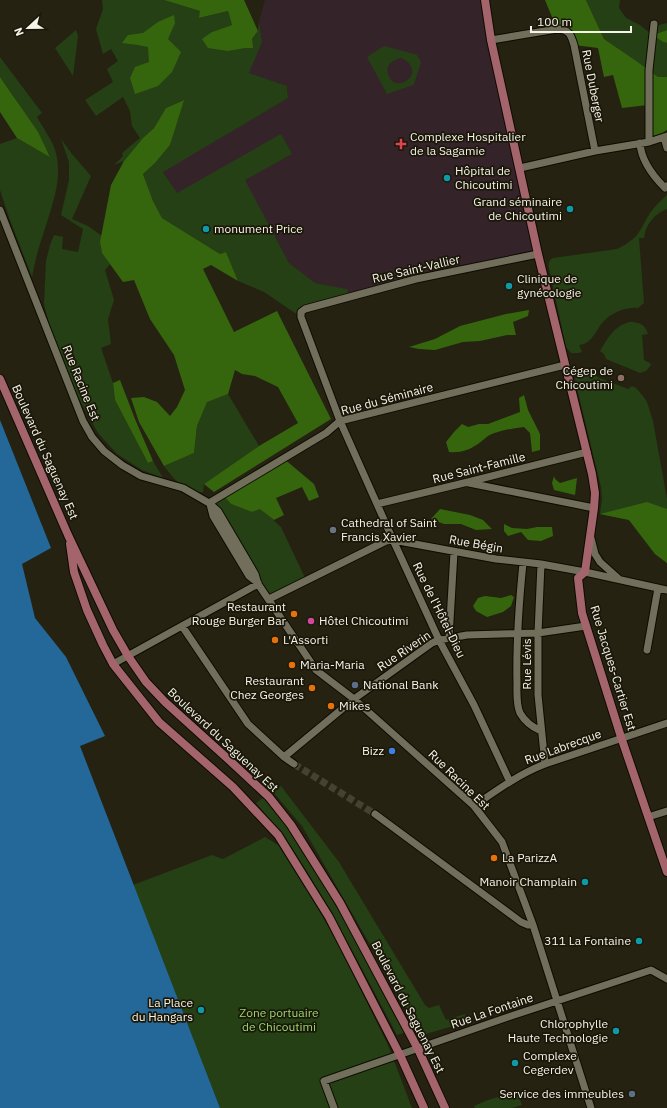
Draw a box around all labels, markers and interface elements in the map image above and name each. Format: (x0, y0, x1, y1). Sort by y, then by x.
north arrow (8, 8, 48, 48)
scale bar (531, 8, 631, 34)
text: 100 m (537, 14, 572, 29)
text: N (11, 25, 27, 38)
street label: Rue Duberger (579, 48, 608, 124)
place label: Complexe Hospitalier de la Sagamie (410, 129, 526, 158)
marker: Complexe Hospitalier de la Sagamie (395, 138, 407, 150)
place label: Hôpital de Chicoutimi (455, 163, 512, 192)
marker: Hôpital de Chicoutimi (442, 173, 452, 183)
place label: Grand séminaire de Chicoutimi (473, 194, 562, 223)
marker: Grand séminaire de Chicoutimi (565, 204, 575, 214)
place label: monument Price (214, 221, 303, 236)
marker: monument Price (201, 224, 211, 234)
street label: Rue Saint-Vallier (371, 251, 462, 286)
place label: Clinique de gynécologie (517, 271, 582, 300)
marker: Clinique de gynécologie (504, 281, 514, 291)
street label: Rue Racine Est (60, 343, 103, 423)
place label: Cégep de Chicoutimi (556, 363, 613, 392)
marker: Cégep de Chicoutimi (616, 373, 626, 383)
street label: Rue du Séminaire (339, 379, 435, 418)
street label: Boulevard du Saguenay Est (9, 382, 82, 522)
street label: Rue Saint-Famille (431, 449, 527, 486)
place label: Cathedral of Saint Francis Xavier (341, 515, 437, 544)
marker: Cathedral of Saint Francis Xavier (328, 525, 338, 535)
street label: Rue Bégin (448, 531, 504, 556)
street label: Rue de l'Hôtel-Dieu (410, 559, 469, 660)
place label: Restaurant Rouge Burger Bar (192, 599, 287, 628)
street label: Rue Jacques-Cartier Est (587, 604, 640, 732)
marker: Restaurant Rouge Burger Bar (289, 609, 299, 619)
place label: Hôtel Chicoutimi (319, 613, 409, 628)
marker: Hôtel Chicoutimi (306, 616, 316, 626)
street label: Rue Riverin (374, 627, 433, 674)
place label: L'Assorti (283, 632, 328, 647)
marker: L'Assorti (270, 635, 280, 645)
street label: Rue Lévis (519, 638, 534, 690)
place label: Maria-Maria (300, 657, 365, 672)
marker: Maria-Maria (287, 660, 297, 670)
place label: Restaurant Chez Georges (230, 673, 304, 702)
place label: National Bank (363, 677, 439, 692)
marker: National Bank (350, 680, 360, 690)
marker: Restaurant Chez Georges (307, 683, 317, 693)
street label: Boulevard du Saguenay Est (165, 684, 282, 795)
place label: Mikes (339, 698, 370, 713)
marker: Mikes (326, 701, 336, 711)
street label: Rue Labrecque (522, 726, 604, 767)
place label: Bizz (362, 743, 384, 758)
marker: Bizz (387, 746, 397, 756)
street label: Rue Racine Est (425, 746, 493, 813)
place label: La ParizzA (502, 850, 557, 865)
marker: La ParizzA (489, 853, 499, 863)
place label: Manoir Champlain (479, 874, 577, 889)
marker: Manoir Champlain (580, 877, 590, 887)
place label: 311 La Fontaine (544, 933, 631, 948)
marker: 311 La Fontaine (634, 936, 644, 946)
street label: Boulevard du Saguenay Est (369, 938, 448, 1075)
street label: Rue La Fontaine (449, 989, 535, 1032)
place label: La Place du Hangars (132, 995, 193, 1024)
marker: La Place du Hangars (196, 1005, 206, 1015)
park label: Zone portuaire de Chicoutimi (239, 1005, 319, 1034)
place label: Chlorophylle Haute Technologie (508, 1016, 608, 1045)
marker: Chlorophylle Haute Technologie (611, 1026, 621, 1036)
place label: Complexe Cegerdev (523, 1048, 577, 1077)
marker: Complexe Cegerdev (510, 1058, 520, 1068)
place label: Service des immeubles (499, 1086, 624, 1101)
marker: Service des immeubles (627, 1089, 637, 1099)

